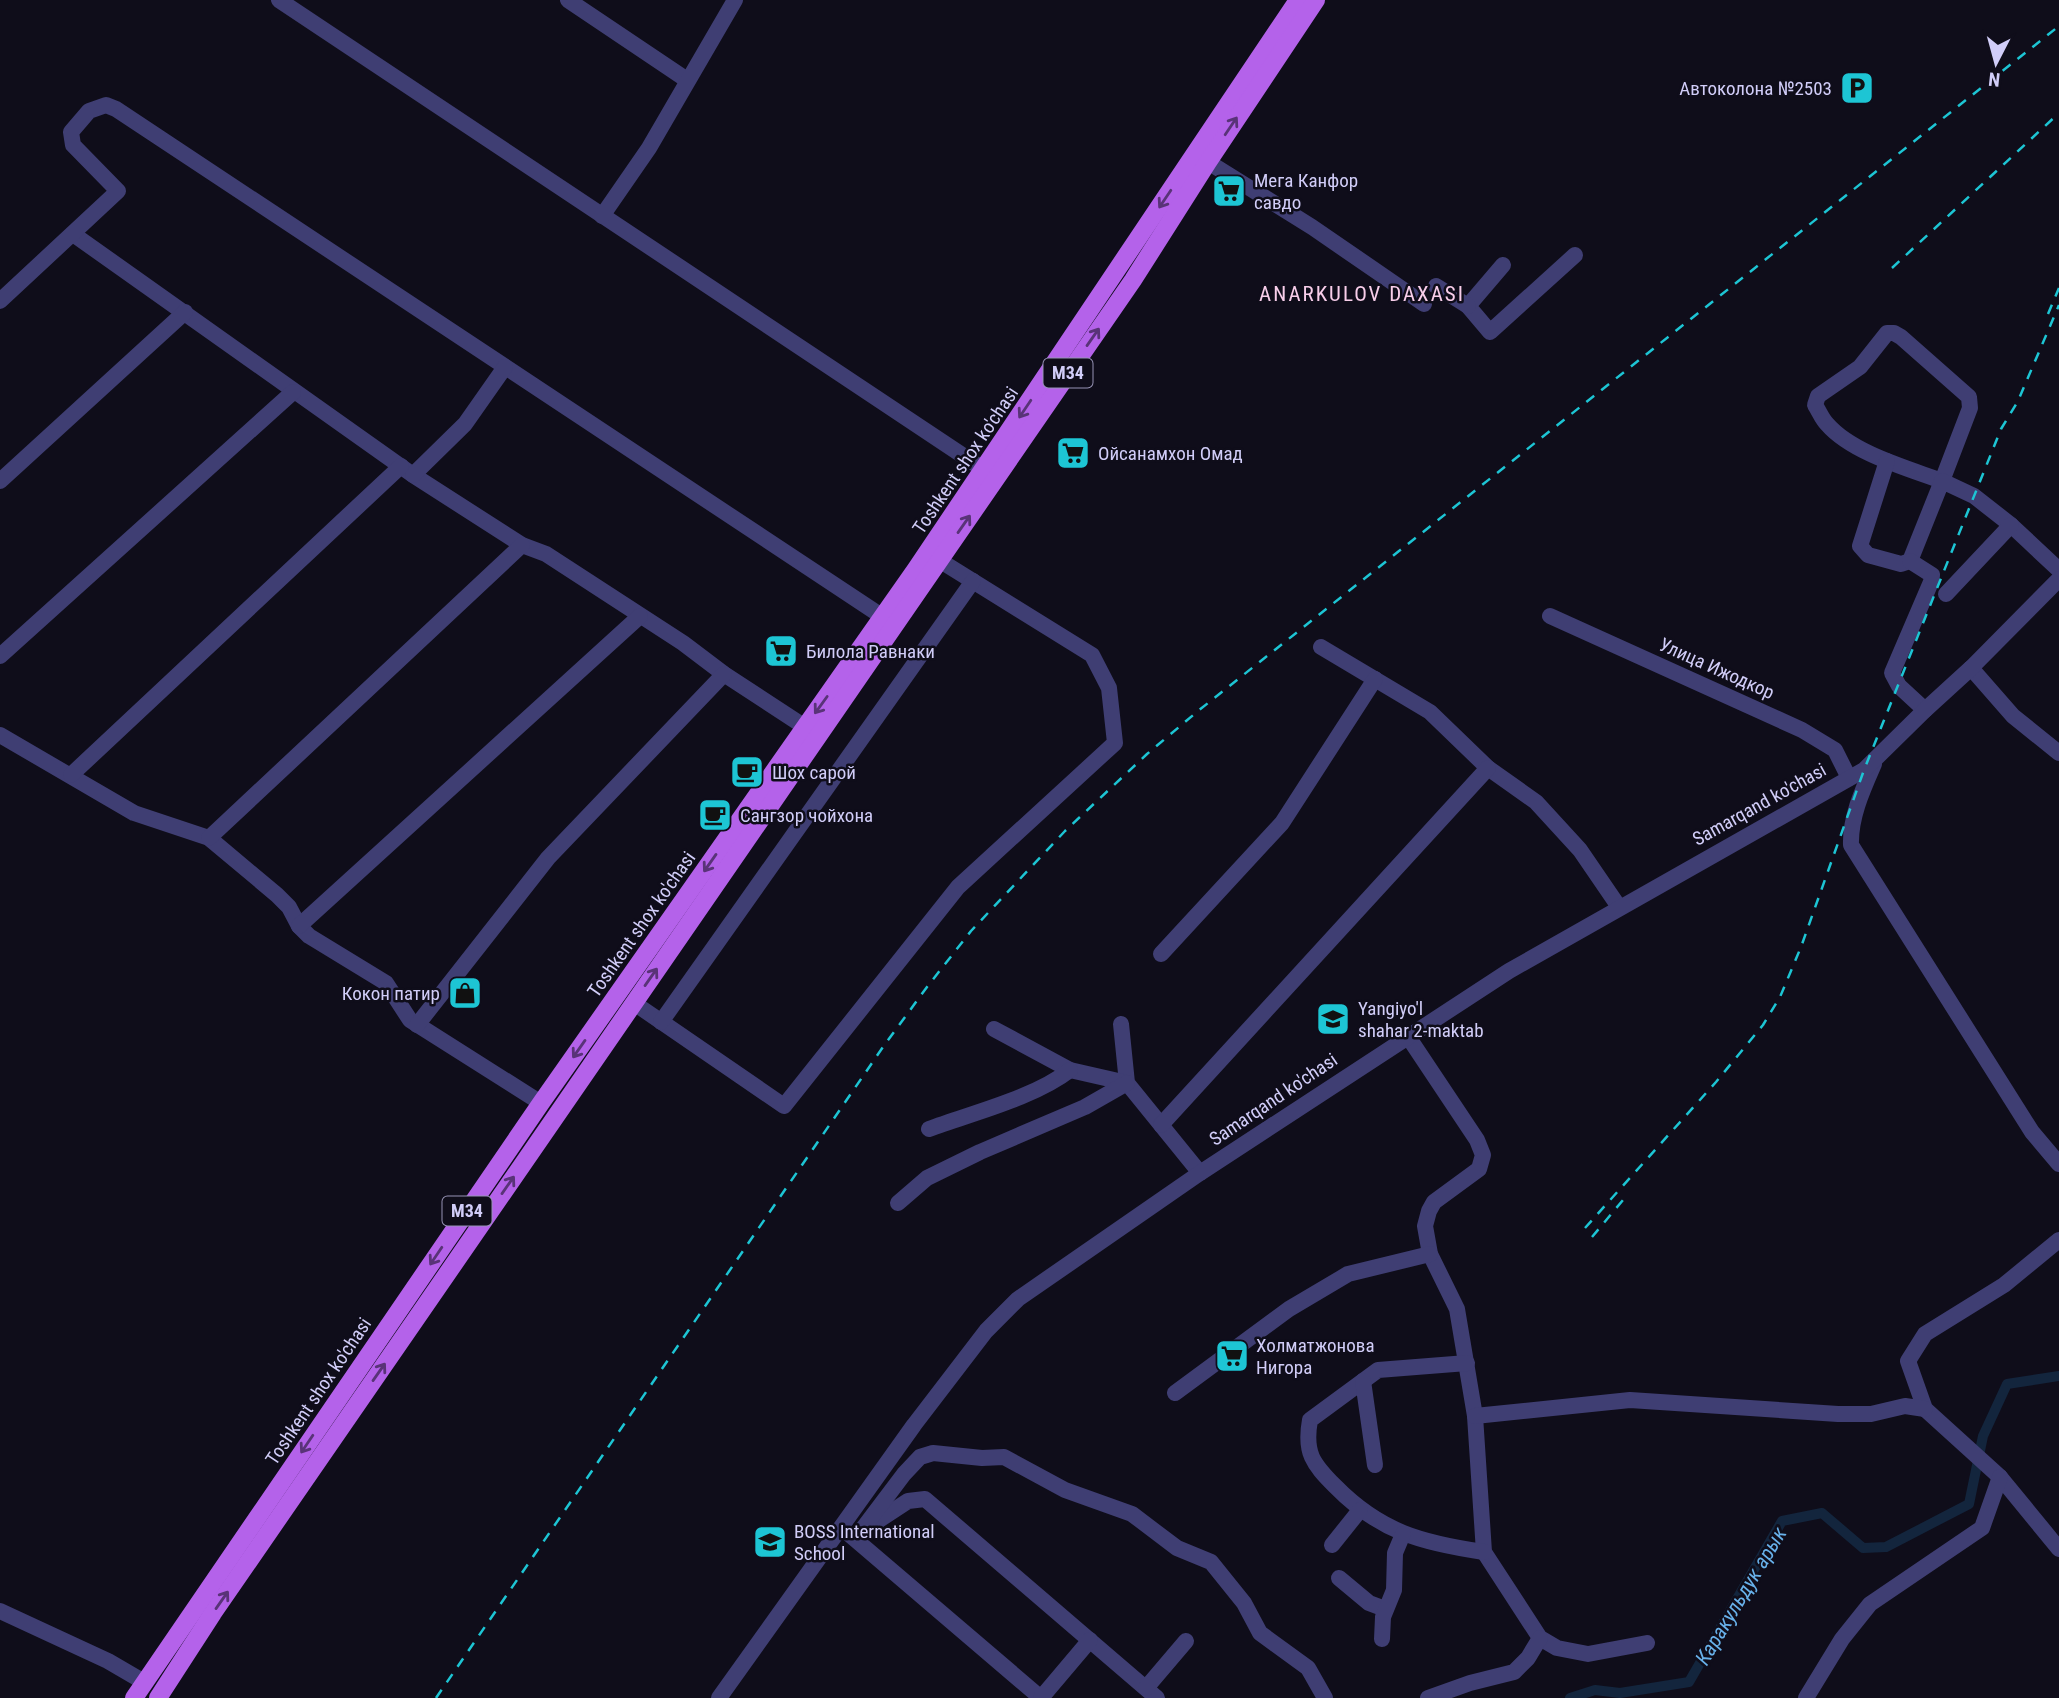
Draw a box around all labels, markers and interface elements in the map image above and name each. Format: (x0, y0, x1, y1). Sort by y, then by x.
north arrow (1961, 28, 2031, 98)
text: N (1987, 67, 2001, 91)
parking icon: Автоколона №2503 (1838, 69, 1876, 107)
place label: Автоколона №2503 (1679, 77, 1832, 100)
one-way arrow (1224, 117, 1239, 136)
place label: Мега Канфор савдо (1254, 169, 1358, 214)
supermarket icon: Мега Канфор савдо (1210, 172, 1248, 210)
one-way arrow (1158, 189, 1172, 209)
district label: ANARKULOV DAXASI (1259, 282, 1465, 306)
one-way arrow (1086, 328, 1100, 347)
road number: M34 (1044, 358, 1092, 388)
street label: Toshkent shox ko'chasi (908, 382, 1023, 538)
one-way arrow (1017, 398, 1031, 418)
supermarket icon: Ойсанамхон Омад (1054, 434, 1092, 472)
place label: Ойсанамхон Омад (1098, 442, 1243, 465)
one-way arrow (957, 515, 971, 534)
supermarket icon: Билола Равнаки (762, 632, 800, 670)
street label: Улица Ижодкор (1656, 633, 1778, 704)
place label: Билола Равнаки (806, 640, 935, 663)
one-way arrow (813, 695, 828, 714)
cafe icon: Шох сарой (728, 753, 766, 791)
street label: Samarqand ko'chasi (1688, 758, 1830, 851)
place label: Шох сарой (772, 761, 856, 784)
cafe icon: Сангзор чойхона (696, 796, 734, 834)
place label: Сангзор чойхона (740, 804, 873, 827)
street label: Toshkent shox ko'chasi (583, 847, 700, 1001)
one-way arrow (703, 853, 717, 872)
one-way arrow (644, 968, 658, 987)
shop icon: Кокон патир (446, 974, 484, 1012)
place label: Кокон патир (342, 982, 440, 1005)
place label: Yangiyo'l shahar 2-maktab (1358, 997, 1484, 1042)
school or university icon: Yangiyo'l shahar 2-maktab (1314, 1000, 1352, 1038)
one-way arrow (572, 1039, 586, 1058)
street label: Samarqand ko'chasi (1205, 1048, 1342, 1151)
one-way arrow (501, 1176, 515, 1195)
road number: M34 (442, 1196, 491, 1226)
one-way arrow (429, 1246, 443, 1265)
street label: Toshkent shox ko'chasi (261, 1313, 376, 1469)
place label: Холматжонова Нигора (1256, 1334, 1374, 1379)
supermarket icon: Холматжонова Нигора (1213, 1337, 1251, 1375)
one-way arrow (372, 1363, 386, 1382)
one-way arrow (300, 1434, 314, 1453)
place label: BOSS International School (794, 1520, 935, 1565)
water label: Каракульдук арык (1690, 1522, 1792, 1669)
school or university icon: BOSS International School (751, 1523, 789, 1561)
one-way arrow (215, 1591, 229, 1610)

